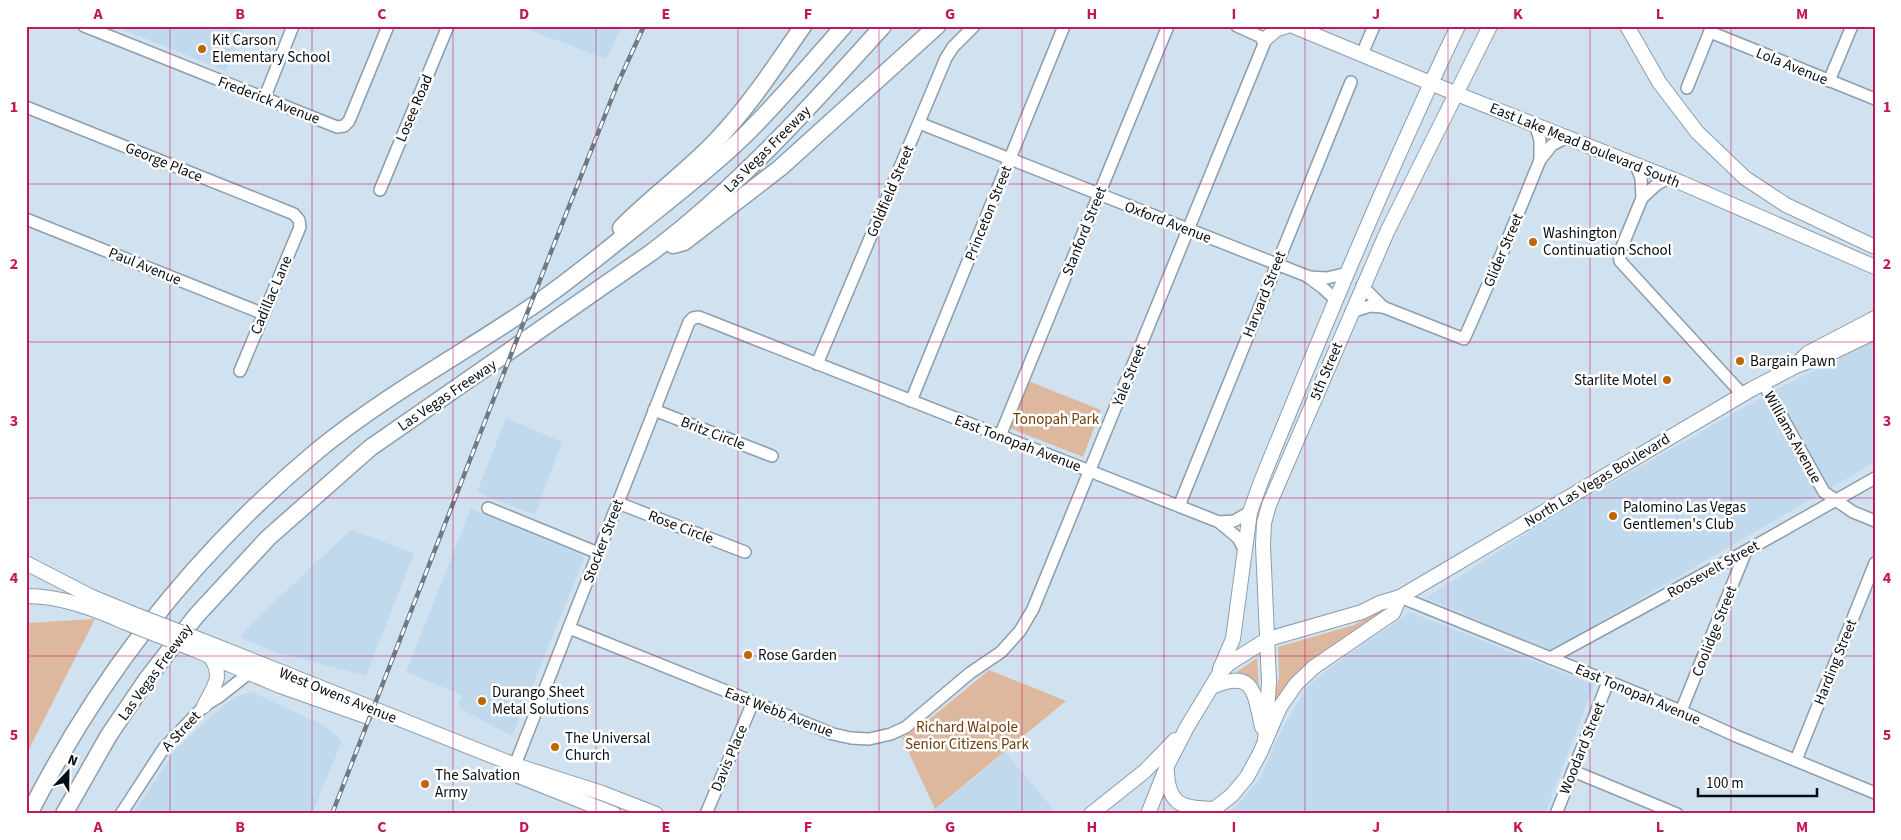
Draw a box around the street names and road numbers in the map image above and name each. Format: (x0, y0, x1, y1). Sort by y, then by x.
street label: Lola Avenue (1753, 43, 1831, 90)
street label: Frederick Avenue (215, 71, 323, 130)
street label: Losee Road (391, 71, 438, 145)
street label: East Lake Mead Boulevard South (1486, 98, 1683, 193)
street label: Las Vegas Freeway (719, 101, 816, 198)
street label: George Place (122, 137, 206, 187)
street label: Goldfield Street (862, 142, 919, 240)
street label: Princeton Street (960, 162, 1017, 264)
street label: Stanford Street (1057, 183, 1112, 279)
street label: Oxford Avenue (1121, 196, 1214, 249)
street label: Glider Street (1478, 210, 1528, 290)
street label: Paul Avenue (105, 242, 184, 291)
street label: Harvard Street (1238, 248, 1291, 340)
street label: Cadillac Lane (245, 253, 297, 338)
street label: 5th Street (1305, 339, 1348, 403)
street label: Yale Street (1107, 341, 1151, 410)
street label: Las Vegas Freeway (394, 354, 501, 436)
street label: Williams Avenue (1759, 387, 1827, 487)
street label: East Tonopah Avenue (951, 410, 1084, 477)
street label: Britz Circle (678, 412, 748, 455)
street label: North Las Vegas Boulevard (1521, 429, 1674, 532)
street label: Stocker Street (578, 496, 629, 586)
street label: Rose Circle (645, 505, 717, 550)
street label: Roosevelt Street (1663, 535, 1763, 603)
street label: Coolidge Street (1687, 583, 1742, 680)
street label: Harding Street (1809, 616, 1862, 708)
street label: Las Vegas Freeway (113, 619, 198, 725)
street label: East Tonopah Avenue (1572, 659, 1704, 730)
street label: West Owens Avenue (276, 662, 400, 729)
street label: East Webb Avenue (722, 682, 836, 743)
street label: Woodard Street (1554, 699, 1611, 798)
street label: A Street (157, 706, 206, 756)
street label: Davis Place (706, 722, 753, 795)

